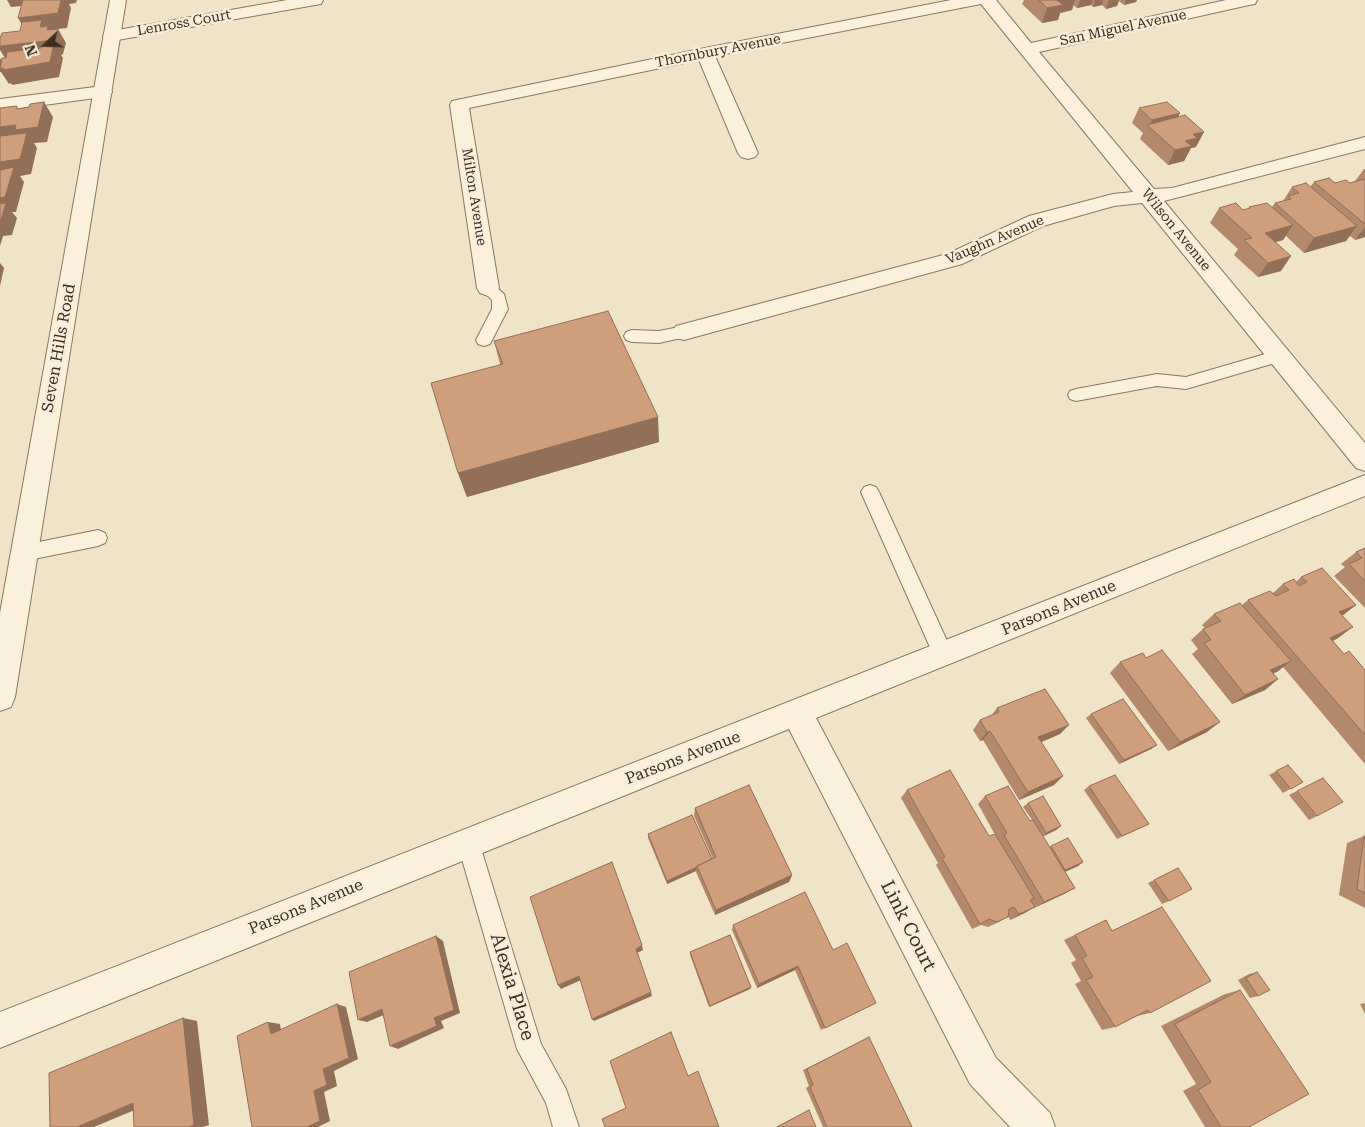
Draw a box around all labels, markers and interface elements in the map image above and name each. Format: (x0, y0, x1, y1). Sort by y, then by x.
street label: Lenross Court (136, 6, 232, 40)
street label: San Miguel Avenue (1058, 6, 1188, 50)
north arrow (20, 20, 70, 70)
street label: Thornbury Avenue (654, 31, 782, 71)
text: N (22, 42, 40, 58)
street label: Milton Avenue (458, 147, 490, 247)
street label: Wilson Avenue (1138, 186, 1214, 274)
street label: Vaughn Avenue (943, 212, 1047, 268)
street label: Seven Hills Road (38, 282, 80, 414)
street label: Parsons Avenue (999, 576, 1119, 640)
street label: Parsons Avenue (623, 727, 743, 789)
street label: Parsons Avenue (246, 875, 366, 939)
street label: Link Court (875, 877, 941, 975)
street label: Alexia Place (485, 931, 539, 1043)

